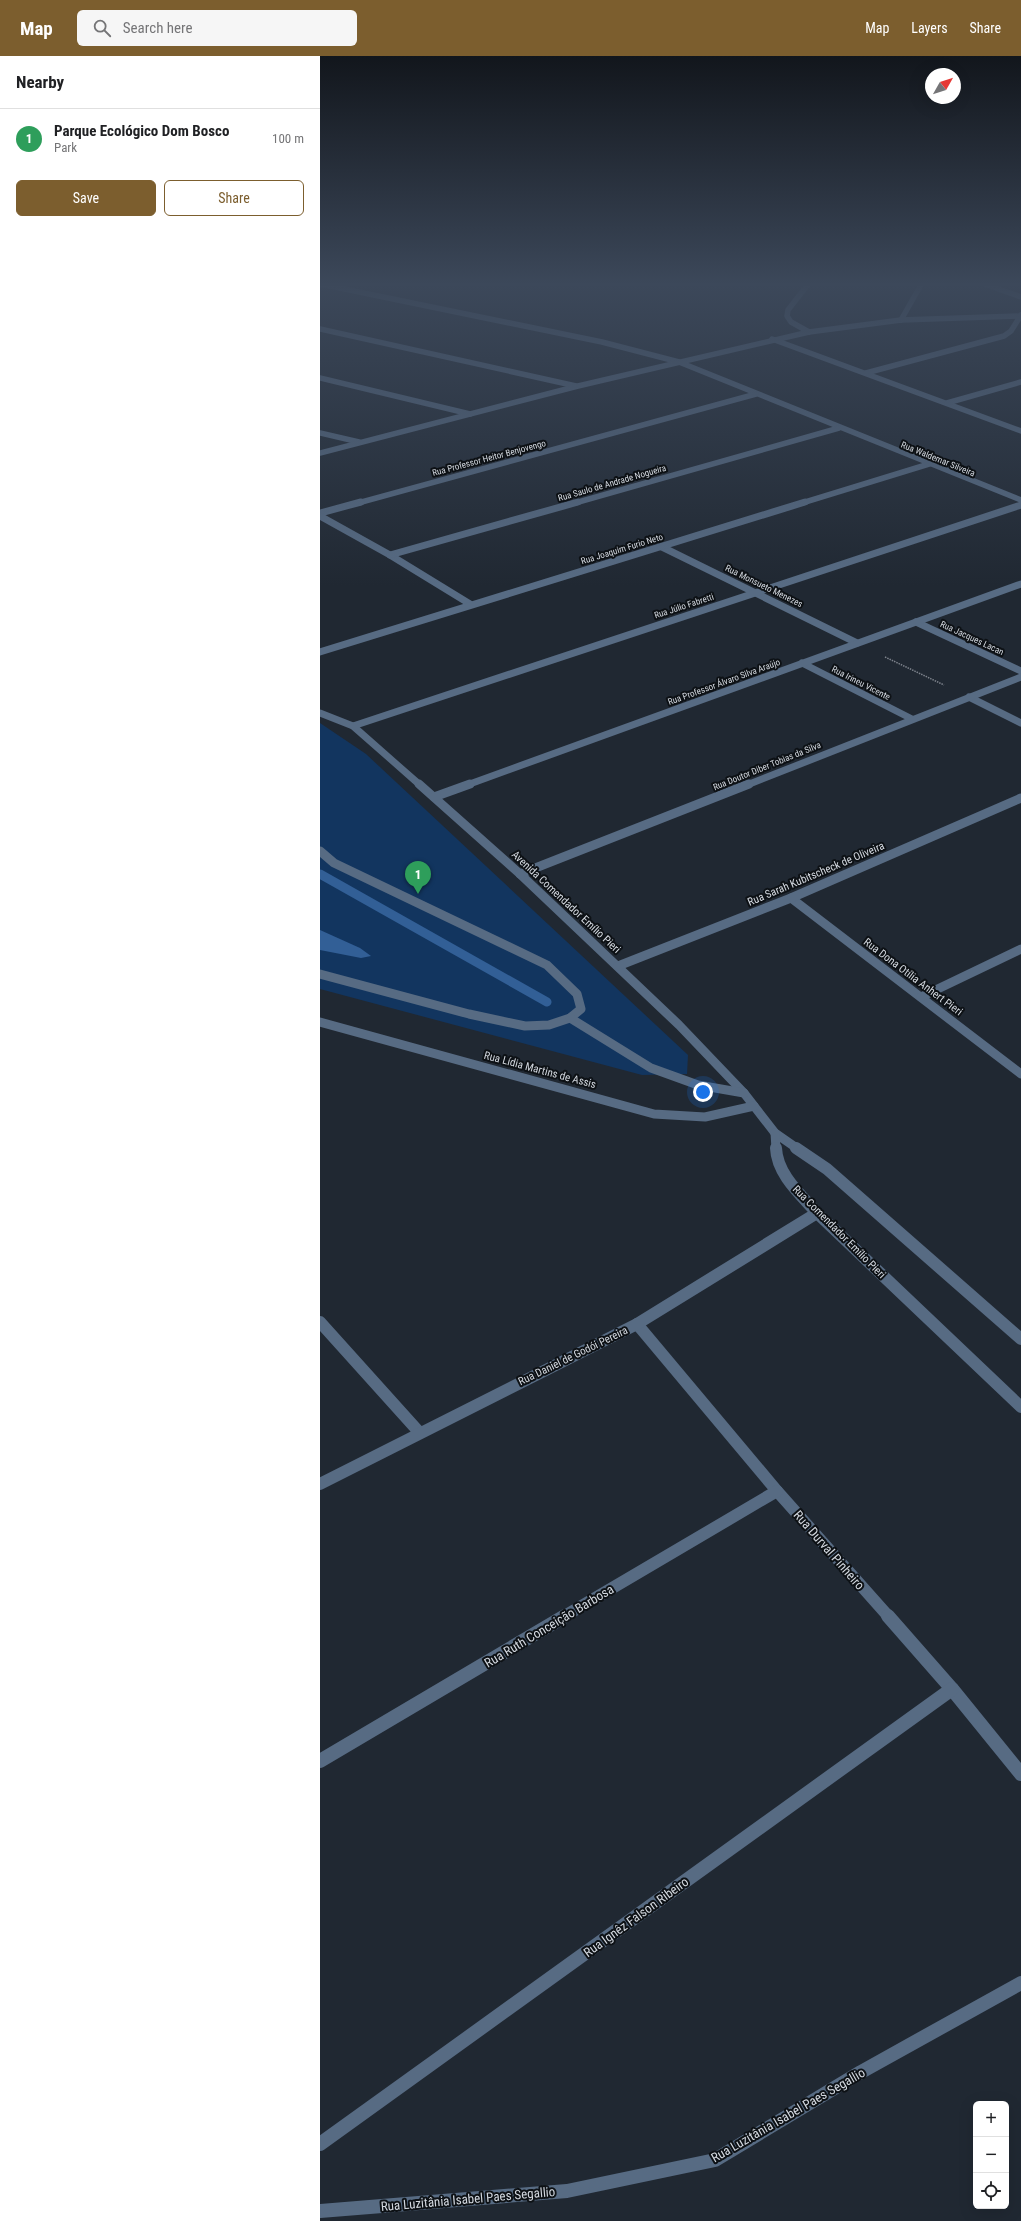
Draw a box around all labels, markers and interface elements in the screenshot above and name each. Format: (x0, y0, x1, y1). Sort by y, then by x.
search box (77, 10, 357, 46)
text: Map (20, 17, 53, 40)
icon: search (91, 17, 113, 39)
text: Search here (123, 19, 193, 37)
text: Map (865, 20, 889, 36)
text: Layers (911, 20, 948, 36)
text: Share (970, 20, 1001, 36)
north arrow (925, 68, 961, 104)
text: Nearby (16, 72, 64, 92)
text: Parque Ecológico Dom Bosco (54, 122, 229, 140)
text: 1 (26, 131, 32, 146)
text: 100 m (272, 131, 304, 146)
text: Park (54, 140, 77, 155)
button: Save (16, 180, 156, 216)
button: Share (164, 180, 304, 216)
street label: Rua Professor Heitor Benjovengo (431, 438, 547, 478)
street label: Rua Waldemar Silveira (900, 440, 976, 478)
street label: Rua Saulo de Andrade Nogueira (557, 463, 667, 503)
street label: Rua Joaquim Furio Neto (580, 532, 665, 566)
street label: Rua Monsueto Menezes (724, 563, 804, 609)
street label: Rua Júlio Fabretti (653, 592, 715, 620)
street label: Rua Jacques Lacan (939, 619, 1005, 657)
street label: Rua Professor Álvaro Silva Araújo (666, 656, 782, 707)
street label: Rua Irineu Vicente (830, 664, 892, 702)
street label: Rua Doutor Diber Tobias da Silva (712, 740, 822, 792)
street label: Rua Sarah Kubitscheck de Oliveira (746, 839, 886, 909)
street label: Avenida Comendador Emílio Pieri (509, 848, 623, 956)
pin: 1 (405, 861, 431, 894)
street label: Rua Dona Otília Anhert Pieri (861, 936, 965, 1018)
street label: Rua Lídia Martins de Assis (483, 1049, 597, 1091)
your location (693, 1082, 713, 1102)
street label: Rua Comendador Emílio Pieri (790, 1183, 888, 1281)
street label: Rua Daniel de Godói Pereira (516, 1324, 630, 1388)
street label: Rua Durval Pinheiro (791, 1507, 867, 1593)
street label: Rua Ruth Conceição Barbosa (482, 1581, 616, 1671)
street label: Rua Ignêz Falson Ribeiro (581, 1874, 691, 1960)
street label: Rua Luzitânia Isabel Paes Segallio (708, 2065, 868, 2165)
map controls (973, 2101, 1009, 2209)
button: + (973, 2101, 1009, 2137)
button: − (973, 2137, 1009, 2173)
button: locate (973, 2173, 1009, 2209)
street label: Rua Luzitânia Isabel Paes Segallio (380, 2184, 556, 2214)

